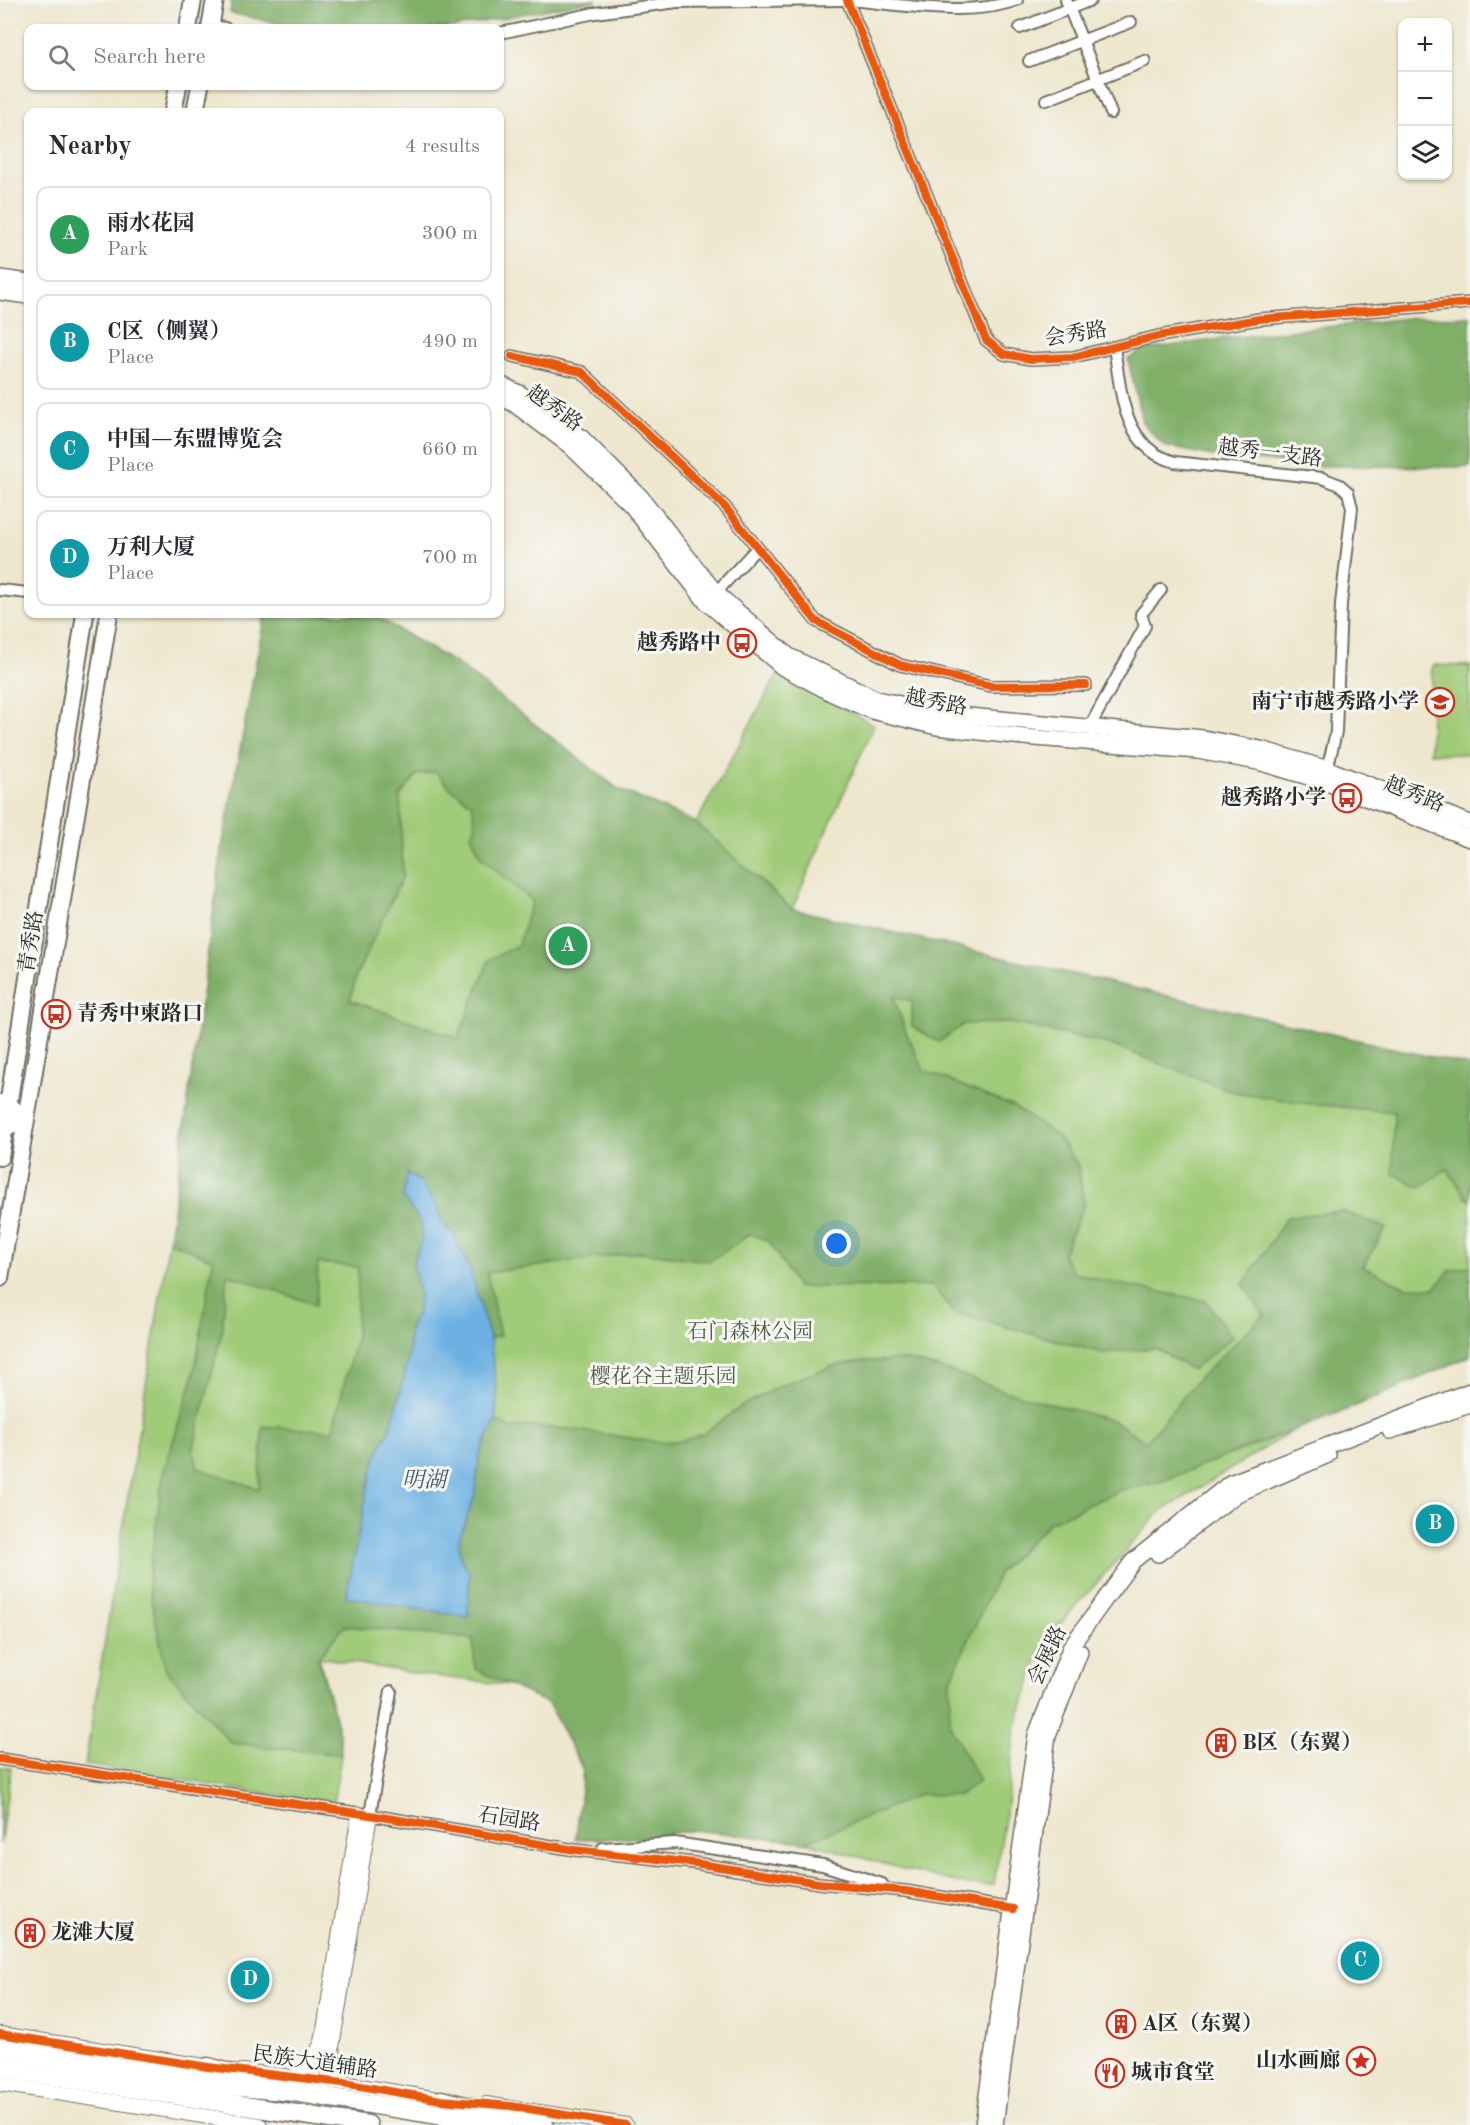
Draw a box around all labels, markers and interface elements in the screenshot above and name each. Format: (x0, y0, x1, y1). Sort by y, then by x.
map controls (1398, 18, 1452, 180)
button: + (1398, 18, 1452, 72)
search box (24, 24, 504, 90)
icon: search (45, 41, 78, 74)
text: Search here (93, 46, 206, 68)
button: − (1398, 72, 1452, 126)
button: layers (1398, 126, 1452, 180)
text: Nearby (48, 134, 132, 160)
text: 4 results (405, 137, 480, 157)
text: 雨水花园 (107, 213, 195, 235)
text: A (62, 224, 77, 244)
text: 300 m (422, 224, 478, 244)
text: Park (107, 240, 148, 260)
street label: 会秀路 (1043, 318, 1109, 350)
text: C区（侧翼） (107, 321, 232, 343)
text: B (62, 332, 77, 352)
text: 490 m (422, 332, 478, 352)
text: Place (107, 348, 154, 368)
street label: 越秀路 (522, 380, 587, 436)
text: 中国—东盟博览会 (107, 429, 283, 451)
street label: 越秀一支路 (1217, 435, 1324, 471)
text: C (63, 440, 76, 460)
text: 660 m (422, 440, 478, 460)
text: Place (107, 456, 154, 476)
text: 万利大厦 (107, 537, 195, 559)
text: D (62, 548, 77, 568)
text: 700 m (422, 548, 478, 568)
text: Place (107, 564, 154, 584)
bus stop icon: 越秀路中 (726, 627, 758, 659)
place label: 越秀路中 (637, 631, 721, 654)
street label: 越秀路 (903, 685, 969, 719)
school or university icon: 南宁市越秀路小学 (1424, 686, 1456, 718)
place label: 南宁市越秀路小学 (1251, 689, 1419, 713)
street label: 越秀路 (1381, 772, 1448, 817)
bus stop icon: 越秀路小学 (1331, 782, 1363, 814)
place label: 越秀路小学 (1221, 786, 1326, 809)
street label: 青秀路 (15, 909, 47, 975)
pin: A (548, 924, 588, 968)
bus stop icon: 青秀中柬路口 (40, 998, 72, 1030)
place label: 青秀中柬路口 (77, 1002, 203, 1025)
your location (822, 1229, 851, 1258)
park label: 石门森林公园 (687, 1320, 813, 1343)
park label: 樱花谷主题乐园 (590, 1365, 737, 1388)
water label: 明湖 (402, 1468, 450, 1492)
pin: B (1416, 1502, 1454, 1546)
street label: 会展路 (1023, 1622, 1071, 1689)
building icon: B区（东翼） (1205, 1727, 1237, 1759)
place label: B区（东翼） (1242, 1731, 1362, 1754)
street label: 石园路 (476, 1803, 542, 1835)
building icon: 龙滩大厦 (14, 1917, 46, 1949)
place label: 龙滩大厦 (51, 1921, 135, 1944)
pin: C (1340, 1938, 1380, 1984)
pin: D (230, 1958, 270, 2002)
building icon: A区（东翼） (1105, 2008, 1137, 2040)
place label: A区（东翼） (1142, 2012, 1263, 2035)
street label: 民族大道辅路 (251, 2042, 379, 2082)
place icon: 山水画廊 (1345, 2045, 1377, 2077)
place label: 山水画廊 (1256, 2048, 1340, 2072)
restaurant icon: 城市食堂 (1094, 2057, 1126, 2089)
place label: 城市食堂 (1131, 2060, 1215, 2084)

